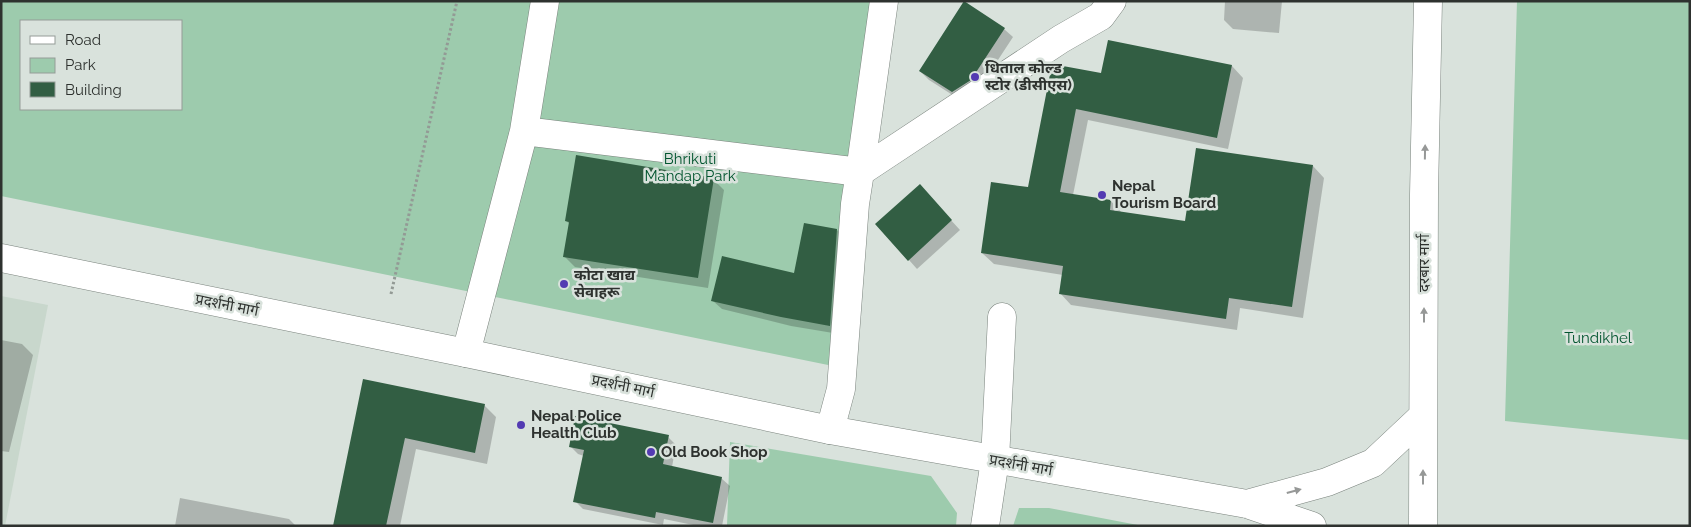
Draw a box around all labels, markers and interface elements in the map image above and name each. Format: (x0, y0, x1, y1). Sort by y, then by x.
legend (20, 20, 182, 110)
text: Road (65, 31, 101, 49)
text: Park (65, 56, 96, 74)
place label: धिताल कोल्ड स्टोर (डीसीएस) (985, 59, 1072, 94)
marker: धिताल कोल्ड स्टोर (डीसीएस) (969, 71, 981, 83)
text: Building (65, 81, 122, 99)
one-way arrow (1421, 144, 1429, 160)
park label: Bhrikuti Mandap Park (644, 150, 736, 185)
place label: Nepal Tourism Board (1112, 177, 1216, 212)
marker: Nepal Tourism Board (1096, 189, 1108, 201)
street label: दरबार मार्ग (1415, 233, 1433, 292)
place label: कोटा खाद्य सेवाहरू (574, 266, 635, 301)
marker: कोटा खाद्य सेवाहरू (558, 278, 570, 290)
street label: प्रदर्शनी मार्ग (194, 290, 261, 320)
one-way arrow (1420, 306, 1428, 322)
park label: Tundikhel (1564, 329, 1633, 347)
street label: प्रदर्शनी मार्ग (590, 371, 657, 402)
place label: Nepal Police Health Club (531, 407, 622, 442)
marker: Nepal Police Health Club (515, 419, 527, 431)
place label: Old Book Shop (661, 443, 768, 461)
marker: Old Book Shop (645, 446, 657, 458)
street label: प्रदर्शनी मार्ग (988, 451, 1055, 480)
one-way arrow (1419, 469, 1427, 485)
one-way arrow (1287, 487, 1302, 495)

